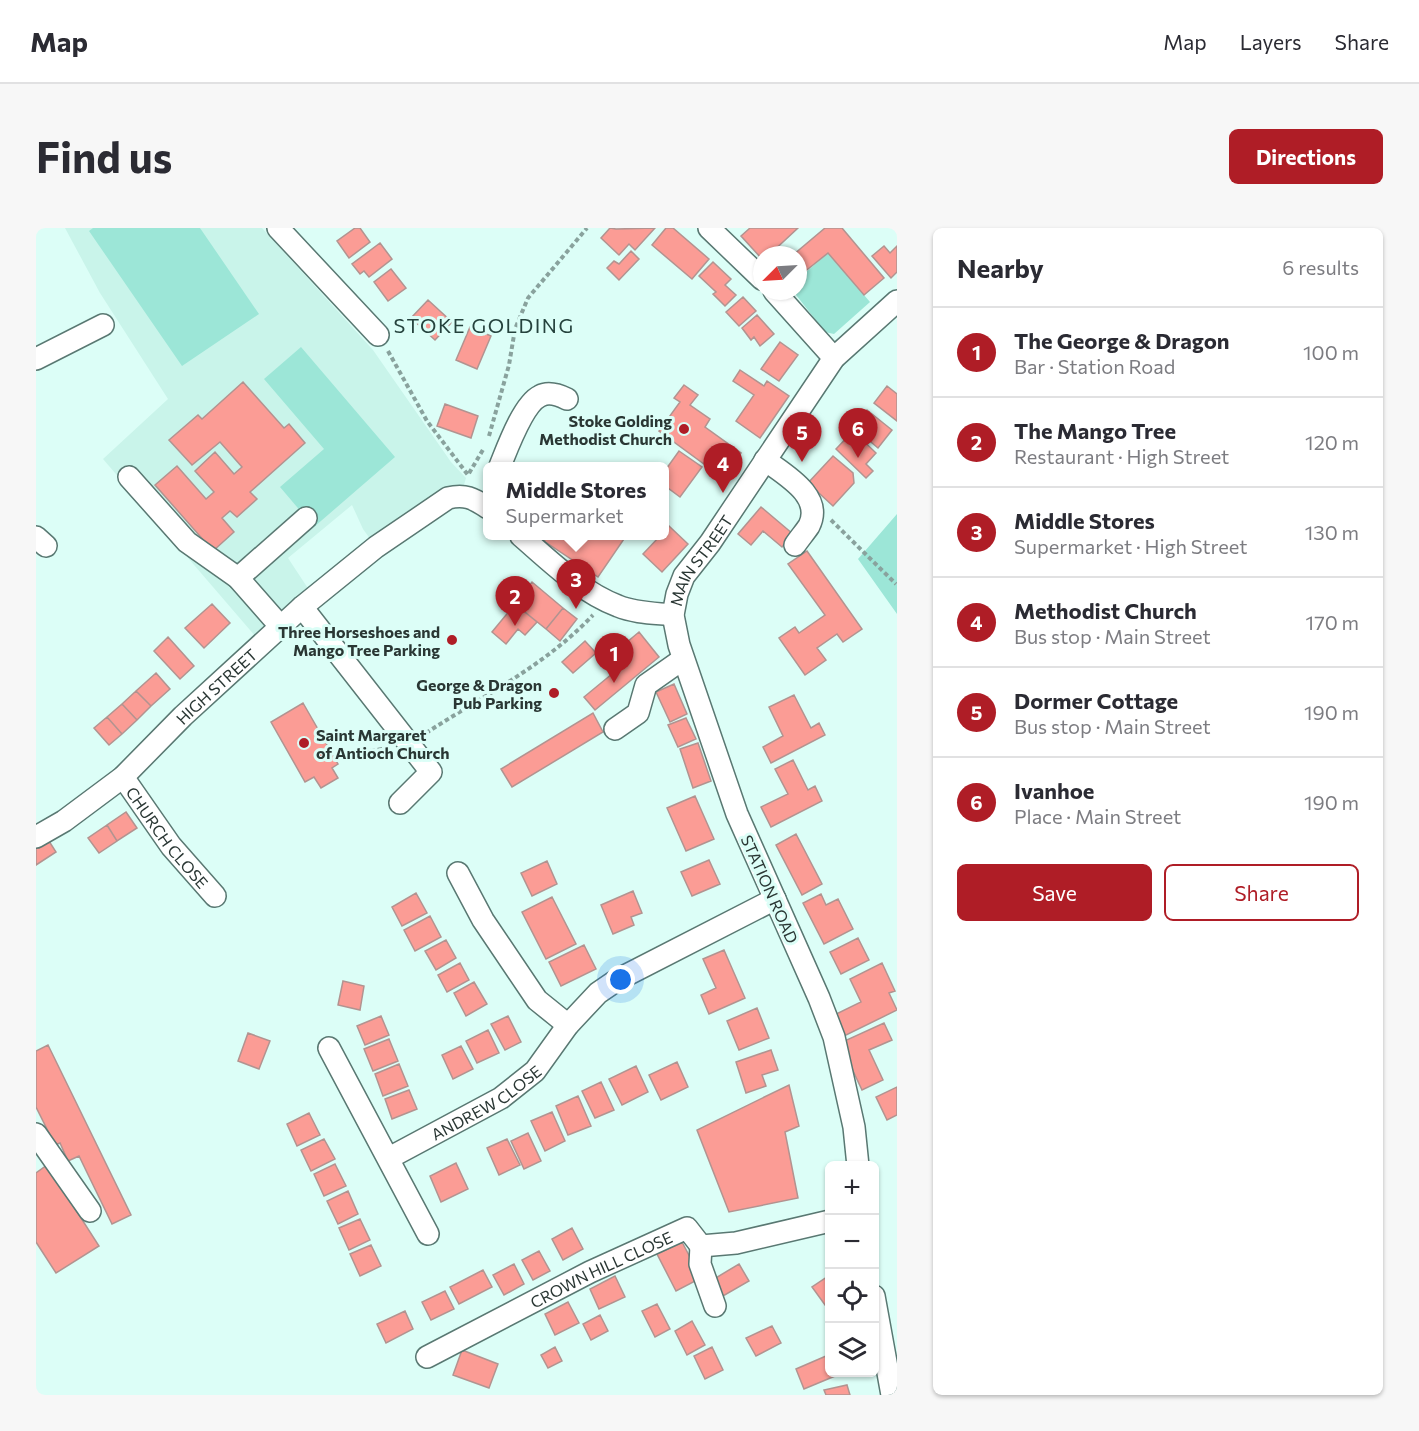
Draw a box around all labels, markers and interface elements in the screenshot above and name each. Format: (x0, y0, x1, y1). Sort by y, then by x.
text: Map (30, 24, 88, 58)
text: Map (1163, 29, 1207, 54)
text: Layers (1240, 29, 1302, 54)
text: Share (1335, 29, 1389, 54)
button: Directions (1229, 129, 1383, 184)
text: Find us (36, 130, 172, 182)
north arrow (753, 246, 807, 300)
text: Nearby (957, 252, 1044, 283)
text: 6 results (1282, 255, 1359, 279)
district label: STOKE GOLDING (393, 313, 575, 337)
text: The George & Dragon (1014, 327, 1230, 354)
text: 1 (972, 340, 981, 364)
text: 100 m (1303, 340, 1359, 364)
text: Bar · Station Road (1014, 354, 1175, 378)
pin: 6 (838, 408, 878, 458)
place label: Stoke Golding Methodist Church (539, 411, 672, 448)
pin: 5 (782, 412, 822, 462)
text: The Mango Tree (1014, 417, 1176, 444)
marker: Stoke Golding Methodist Church (677, 422, 691, 436)
text: 2 (971, 430, 982, 454)
text: 120 m (1305, 430, 1359, 454)
pin: 4 (704, 444, 742, 493)
text: Restaurant · High Street (1014, 444, 1229, 468)
popup (483, 462, 669, 540)
text: Middle Stores (506, 476, 646, 503)
text: Supermarket (506, 503, 624, 527)
text: Middle Stores (1014, 507, 1155, 534)
street label: MAIN STREET (665, 511, 736, 608)
text: 3 (971, 520, 982, 544)
text: 130 m (1305, 520, 1359, 544)
text: Supermarket · High Street (1014, 534, 1247, 558)
pin: 3 (556, 560, 596, 609)
pin: 2 (496, 576, 534, 626)
text: Methodist Church (1014, 597, 1197, 624)
text: 4 (970, 610, 983, 634)
text: 170 m (1306, 610, 1359, 634)
place label: Three Horseshoes and Mango Tree Parking (278, 622, 440, 659)
text: Bus stop · Main Street (1014, 624, 1211, 648)
marker: Three Horseshoes and Mango Tree Parking (445, 633, 459, 647)
pin: 1 (594, 634, 634, 683)
street label: HIGH STREET (171, 644, 260, 728)
place label: George & Dragon Pub Parking (416, 675, 542, 712)
marker: George & Dragon Pub Parking (547, 686, 561, 700)
text: Dormer Cottage (1014, 687, 1178, 714)
text: 5 (971, 700, 982, 724)
text: 190 m (1304, 700, 1359, 724)
text: Bus stop · Main Street (1014, 714, 1211, 738)
place label: Saint Margaret of Antioch Church (316, 725, 449, 762)
marker: Saint Margaret of Antioch Church (297, 736, 311, 750)
text: Ivanhoe (1014, 777, 1094, 804)
street label: CHURCH CLOSE (123, 783, 213, 892)
text: 6 (970, 790, 983, 814)
text: 190 m (1304, 790, 1359, 814)
text: Place · Main Street (1014, 804, 1181, 828)
street label: STATION ROAD (738, 832, 802, 946)
button: Save (957, 864, 1152, 921)
button: Share (1164, 864, 1359, 921)
your location (606, 965, 635, 994)
street label: ANDREW CLOSE (428, 1061, 545, 1143)
map controls (825, 1161, 879, 1377)
button: + (825, 1161, 879, 1215)
button: − (825, 1215, 879, 1269)
street label: CROWN HILL CLOSE (527, 1227, 675, 1311)
button: locate (825, 1269, 879, 1323)
button: layers (825, 1323, 879, 1377)

